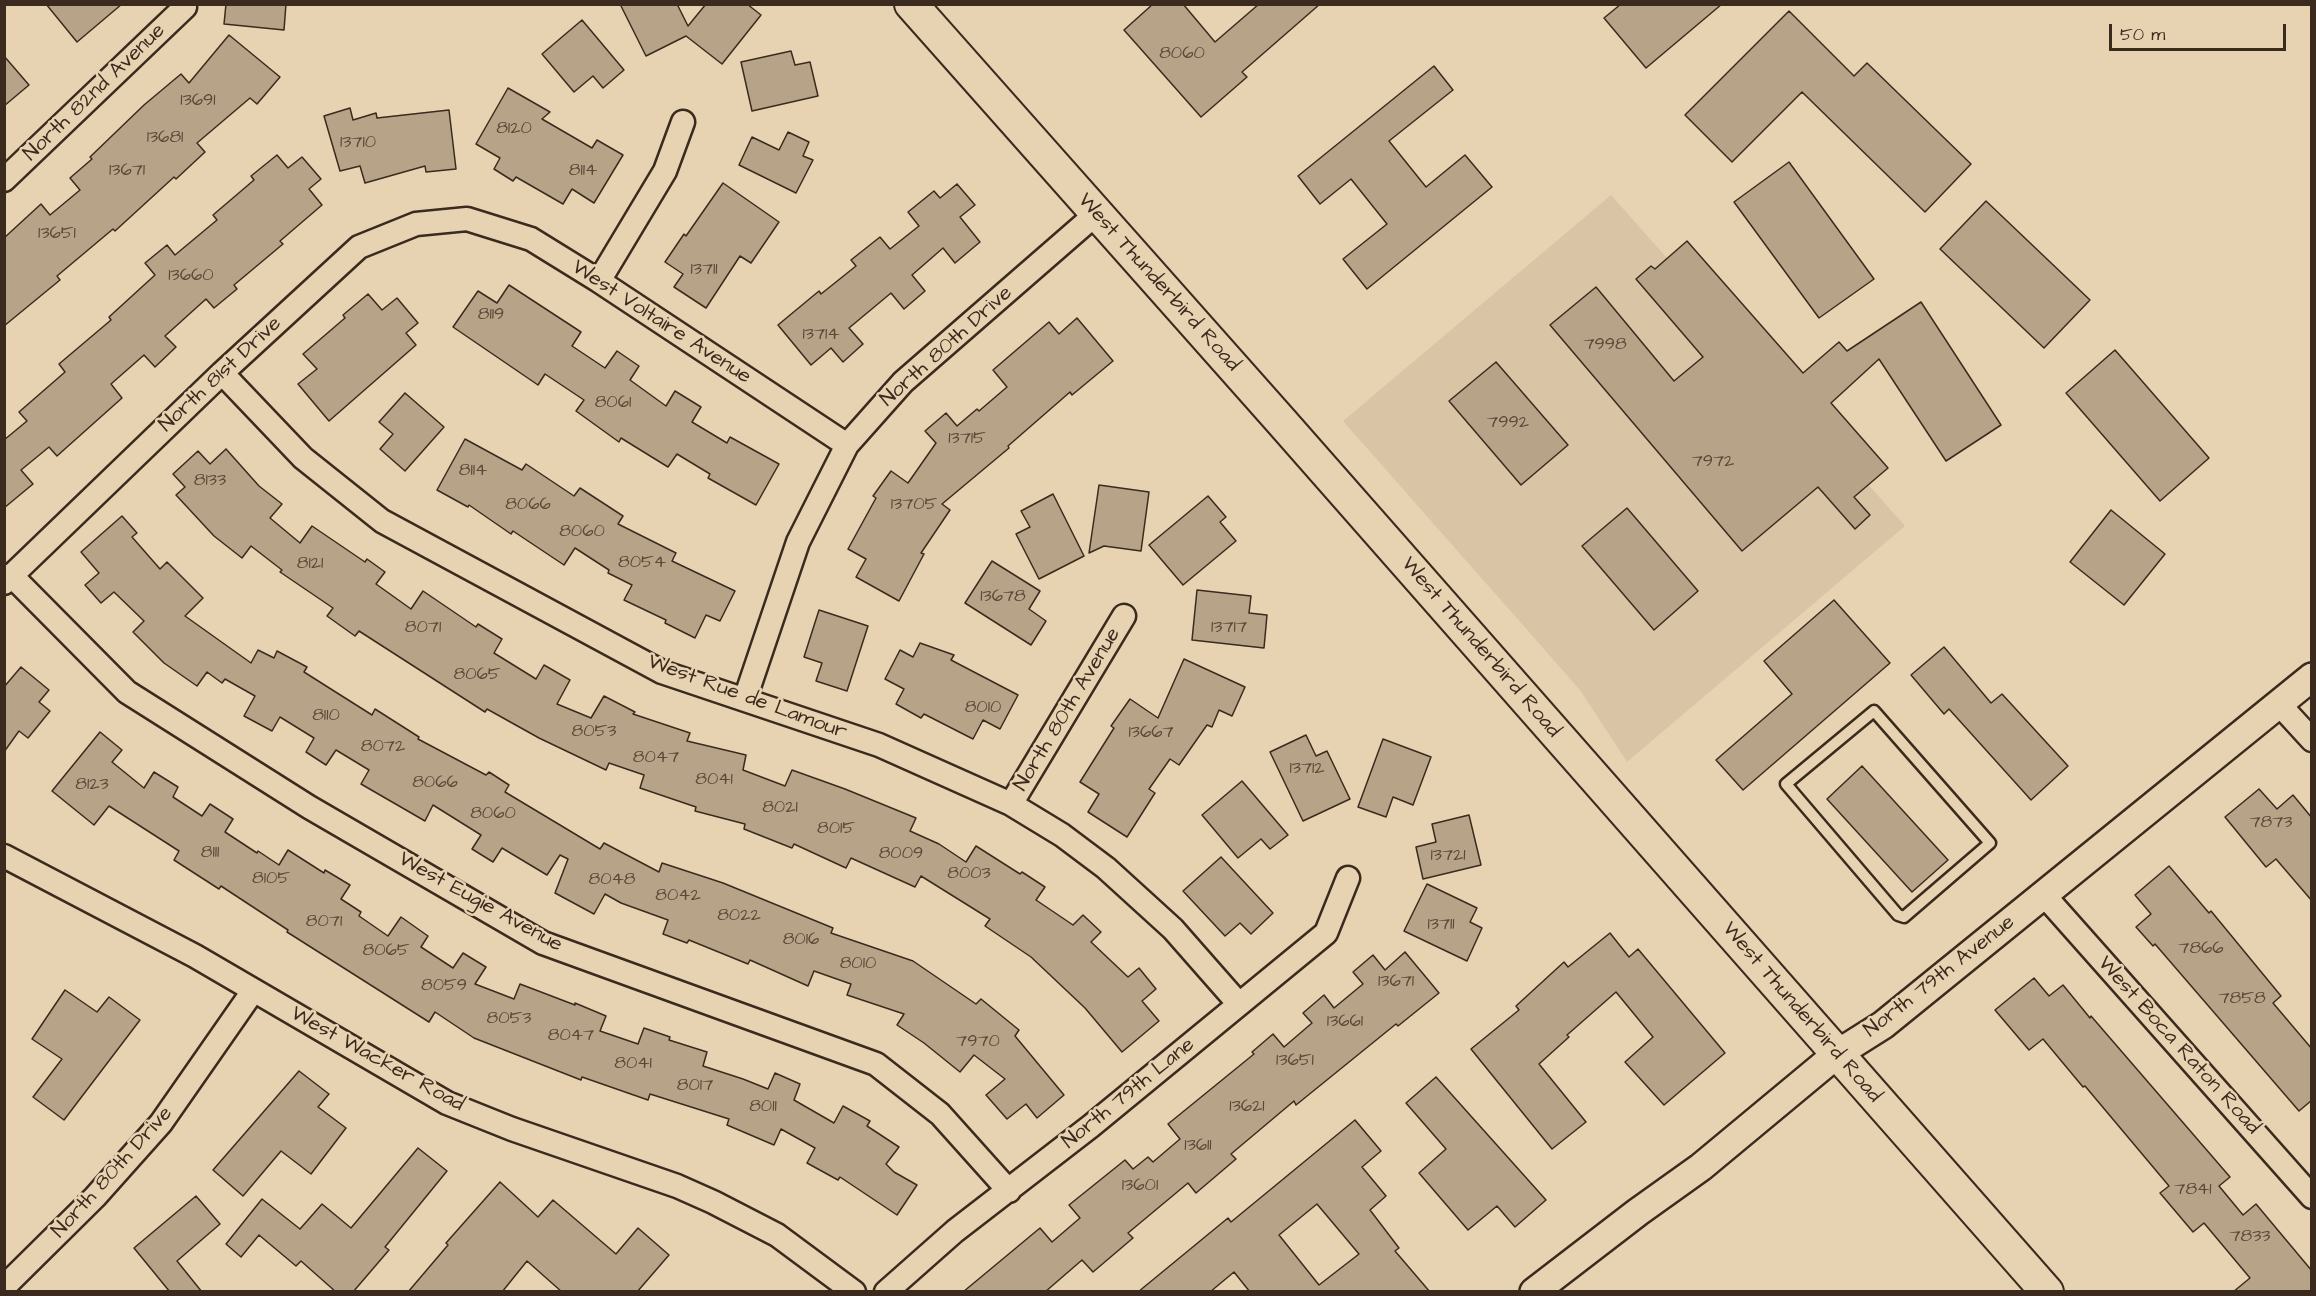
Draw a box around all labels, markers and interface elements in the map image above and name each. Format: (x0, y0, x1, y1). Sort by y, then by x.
scale bar (2112, 12, 2289, 50)
street label: North 82nd Avenue (19, 19, 171, 167)
text: 50 m (2120, 22, 2165, 47)
house number: 8060 (1159, 43, 1205, 65)
house number: 13691 (180, 90, 216, 112)
house number: 8120 (496, 118, 532, 140)
house number: 13681 (147, 127, 183, 149)
house number: 13710 (340, 132, 376, 154)
house number: 13671 (109, 160, 145, 182)
house number: 8114 (569, 160, 597, 182)
street label: West Thunderbird Road (1071, 189, 1245, 377)
house number: 13651 (38, 223, 76, 245)
street label: West Voltaire Avenue (567, 256, 755, 390)
house number: 13711 (690, 259, 718, 281)
house number: 13660 (168, 265, 214, 287)
street label: North 80th Drive (876, 281, 1018, 413)
house number: 8119 (478, 304, 504, 326)
street label: North 81st Drive (155, 312, 287, 438)
house number: 13714 (802, 324, 840, 346)
house number: 7998 (1583, 334, 1627, 356)
house number: 8061 (595, 392, 631, 414)
house number: 7992 (1487, 412, 1529, 434)
house number: 13715 (948, 428, 986, 450)
house number: 7972 (1692, 451, 1734, 473)
house number: 8114 (459, 460, 487, 482)
house number: 8133 (194, 470, 226, 492)
house number: 8066 (505, 494, 551, 516)
house number: 13705 (891, 494, 937, 516)
house number: 8060 (559, 521, 605, 543)
house number: 8054 (618, 552, 666, 574)
house number: 8121 (297, 553, 323, 575)
street label: West Thunderbird Road (1395, 553, 1565, 743)
house number: 13678 (980, 586, 1026, 608)
house number: 8071 (405, 617, 441, 639)
house number: 13717 (1211, 617, 1247, 639)
street label: North 80th Avenue (1009, 624, 1127, 796)
street label: West Rue de Lamour (644, 650, 850, 746)
house number: 8065 (453, 664, 501, 686)
house number: 8010 (965, 697, 1001, 719)
house number: 8110 (312, 705, 340, 727)
house number: 8053 (572, 721, 616, 743)
house number: 13667 (1128, 722, 1174, 744)
house number: 8072 (361, 736, 405, 758)
house number: 8047 (633, 747, 679, 769)
house number: 13712 (1289, 758, 1325, 780)
house number: 8041 (695, 769, 733, 791)
house number: 8066 (412, 772, 458, 794)
house number: 8123 (75, 774, 109, 796)
house number: 8021 (762, 797, 798, 819)
house number: 8060 (470, 803, 516, 825)
house number: 7873 (2250, 812, 2292, 834)
house number: 8015 (817, 818, 855, 840)
house number: 8111 (201, 842, 219, 864)
house number: 8009 (879, 843, 923, 865)
house number: 13721 (1430, 845, 1466, 867)
street label: West Eugie Avenue (394, 847, 566, 959)
house number: 8003 (947, 863, 991, 885)
house number: 8105 (252, 868, 290, 890)
house number: 8048 (589, 869, 635, 891)
house number: 8042 (655, 885, 701, 907)
house number: 8022 (717, 905, 761, 927)
street label: North 79th Avenue (1860, 910, 2020, 1044)
house number: 8071 (306, 911, 342, 933)
house number: 13711 (1427, 914, 1455, 936)
street label: West Thunderbird Road (1716, 918, 1886, 1108)
house number: 8016 (783, 929, 819, 951)
house number: 7866 (2178, 938, 2224, 960)
house number: 8065 (362, 940, 410, 962)
street label: West Boca Raton Road (2091, 952, 2265, 1140)
house number: 8010 (840, 953, 876, 975)
house number: 13671 (1378, 971, 1414, 993)
house number: 8059 (421, 975, 467, 997)
house number: 7858 (2218, 988, 2266, 1010)
street label: West Wacker Road (286, 1002, 468, 1118)
house number: 8053 (487, 1008, 531, 1030)
house number: 13661 (1327, 1011, 1363, 1033)
house number: 8047 (548, 1025, 594, 1047)
house number: 7970 (956, 1031, 1000, 1053)
street label: North 79th Lane (1058, 1033, 1200, 1155)
house number: 13651 (1276, 1050, 1314, 1072)
house number: 8041 (614, 1053, 652, 1075)
house number: 8017 (677, 1075, 713, 1097)
house number: 8011 (749, 1096, 777, 1118)
house number: 13621 (1229, 1096, 1265, 1118)
street label: North 80th Drive (47, 1102, 179, 1244)
house number: 13611 (1184, 1135, 1212, 1157)
house number: 13601 (1122, 1175, 1158, 1197)
house number: 7841 (2174, 1179, 2212, 1201)
house number: 7833 (2229, 1226, 2271, 1248)

